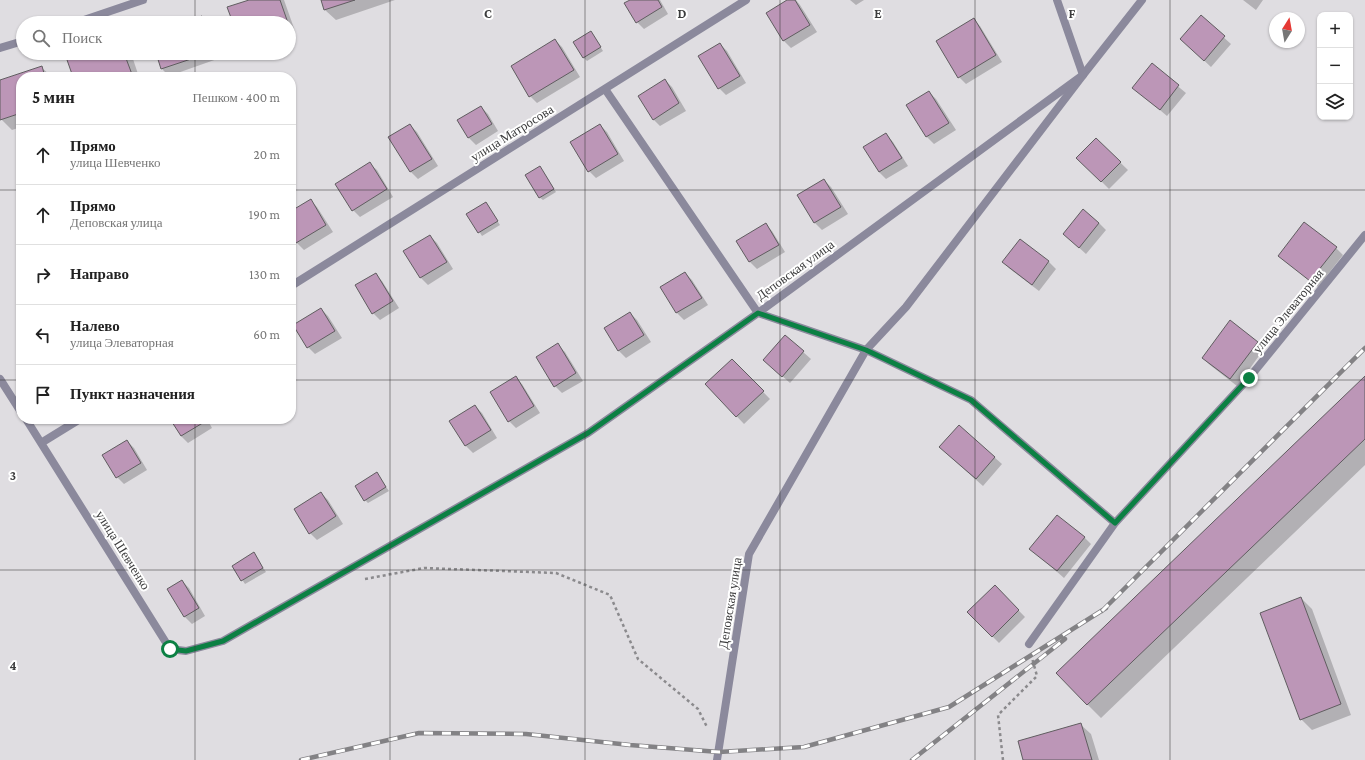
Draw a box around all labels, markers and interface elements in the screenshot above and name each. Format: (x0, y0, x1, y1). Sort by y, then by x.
text: C (484, 6, 492, 21)
text: D (678, 6, 687, 21)
text: E (874, 6, 882, 21)
text: F (1069, 6, 1076, 21)
north arrow (1269, 12, 1305, 48)
map controls (1317, 12, 1353, 120)
button: + (1317, 12, 1353, 48)
search box (16, 16, 296, 60)
icon: search (30, 27, 52, 49)
text: Поиск (62, 30, 102, 46)
button: − (1317, 48, 1353, 84)
button: layers (1317, 84, 1353, 120)
text: 5 мин (32, 88, 75, 107)
text: Пешком · 400 m (192, 90, 280, 105)
street label: улица Матросова (468, 101, 556, 164)
text: Прямо (70, 138, 116, 154)
icon: ahead (32, 144, 54, 166)
text: 20 m (254, 147, 280, 162)
text: улица Шевченко (70, 155, 161, 170)
text: Прямо (70, 198, 116, 214)
icon: ahead (32, 204, 54, 226)
text: 190 m (249, 207, 280, 222)
text: Деповская улица (70, 215, 163, 230)
street label: Деповская улица (753, 237, 837, 303)
icon: right (32, 264, 54, 286)
text: Направо (70, 266, 129, 282)
street label: улица Элеваторная (1250, 266, 1327, 356)
text: 130 m (249, 267, 280, 282)
text: Налево (70, 318, 120, 334)
icon: left (32, 324, 54, 346)
text: 60 m (253, 327, 280, 342)
text: улица Элеваторная (70, 335, 174, 350)
route end (1240, 369, 1258, 387)
icon: arrive (32, 384, 54, 406)
text: Пункт назначения (70, 386, 195, 402)
text: 3 (10, 468, 16, 483)
street label: улица Шевченко (93, 508, 153, 592)
street label: Деповская улица (715, 556, 745, 650)
route start (161, 640, 179, 658)
text: 4 (9, 658, 17, 673)

